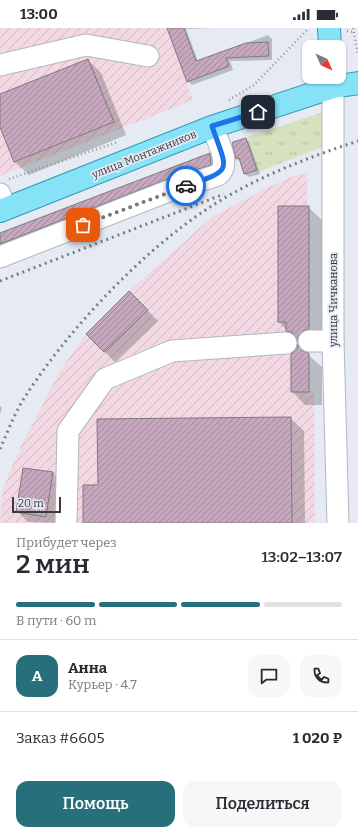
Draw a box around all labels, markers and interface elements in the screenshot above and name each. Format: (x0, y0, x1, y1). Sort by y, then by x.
text: 13:00 (20, 5, 58, 23)
north arrow (302, 40, 346, 84)
map controls (302, 40, 346, 84)
pin (241, 95, 275, 129)
icon: home (247, 101, 269, 123)
street label: улица Монтажников (89, 128, 198, 182)
courier (166, 166, 206, 206)
icon: car (175, 175, 197, 197)
pin (66, 208, 100, 242)
icon: bag (72, 214, 94, 236)
street label: улица Чичканова (327, 253, 340, 348)
scale bar (12, 495, 61, 514)
text: 20 m (18, 497, 44, 510)
text: Прибудет через (16, 535, 117, 550)
text: 13:02–13:07 (261, 548, 342, 566)
text: 2 мин (16, 549, 90, 580)
text: В пути · 60 m (16, 613, 96, 628)
button: chat (248, 655, 290, 697)
button: phone (300, 655, 342, 697)
text: Анна (68, 659, 107, 677)
text: А (32, 667, 42, 685)
text: Курьер · 4.7 (68, 677, 137, 692)
text: Заказ #6605 (16, 729, 105, 747)
text: 1 020 ₽ (293, 729, 342, 747)
button: Помощь (16, 781, 175, 827)
button: Поделиться (183, 781, 342, 827)

